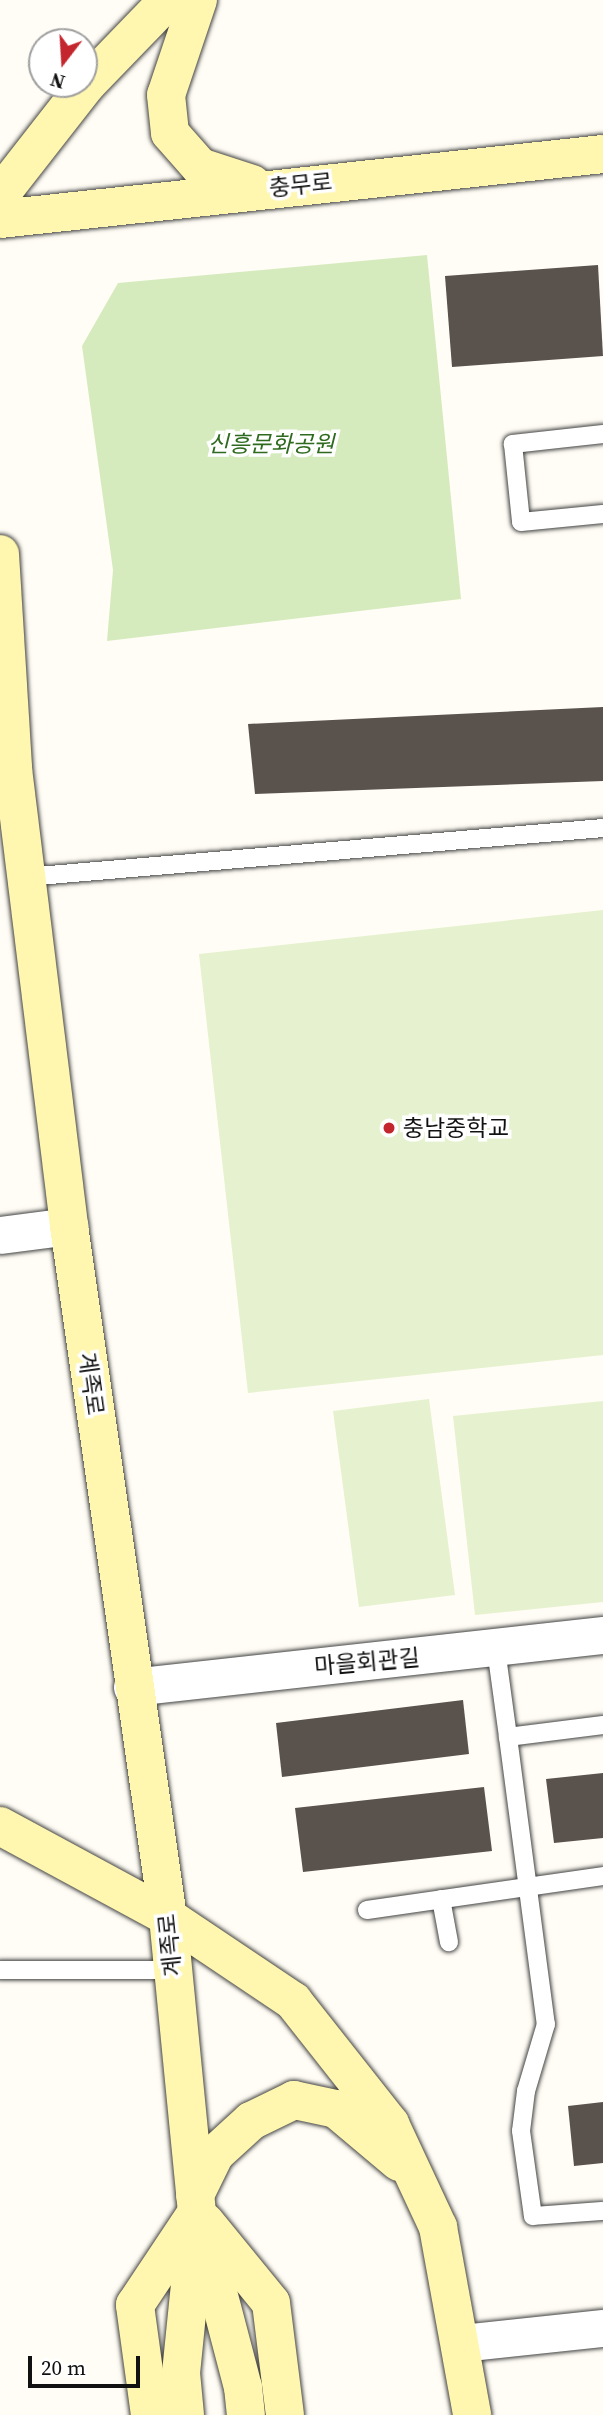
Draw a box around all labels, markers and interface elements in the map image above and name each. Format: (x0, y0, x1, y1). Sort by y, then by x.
north arrow (28, 28, 98, 98)
text: N (47, 67, 68, 96)
street label: 충무로 (268, 168, 334, 202)
park label: 신흥문화공원 (208, 430, 334, 458)
place label: 충남중학교 (403, 1114, 509, 1142)
marker: 충남중학교 (381, 1120, 397, 1136)
street label: 계족로 (73, 1351, 109, 1417)
street label: 마을회관길 (313, 1644, 421, 1680)
street label: 계족로 (153, 1912, 187, 1978)
scale bar (32, 2342, 144, 2386)
text: 20 m (41, 2353, 86, 2382)

